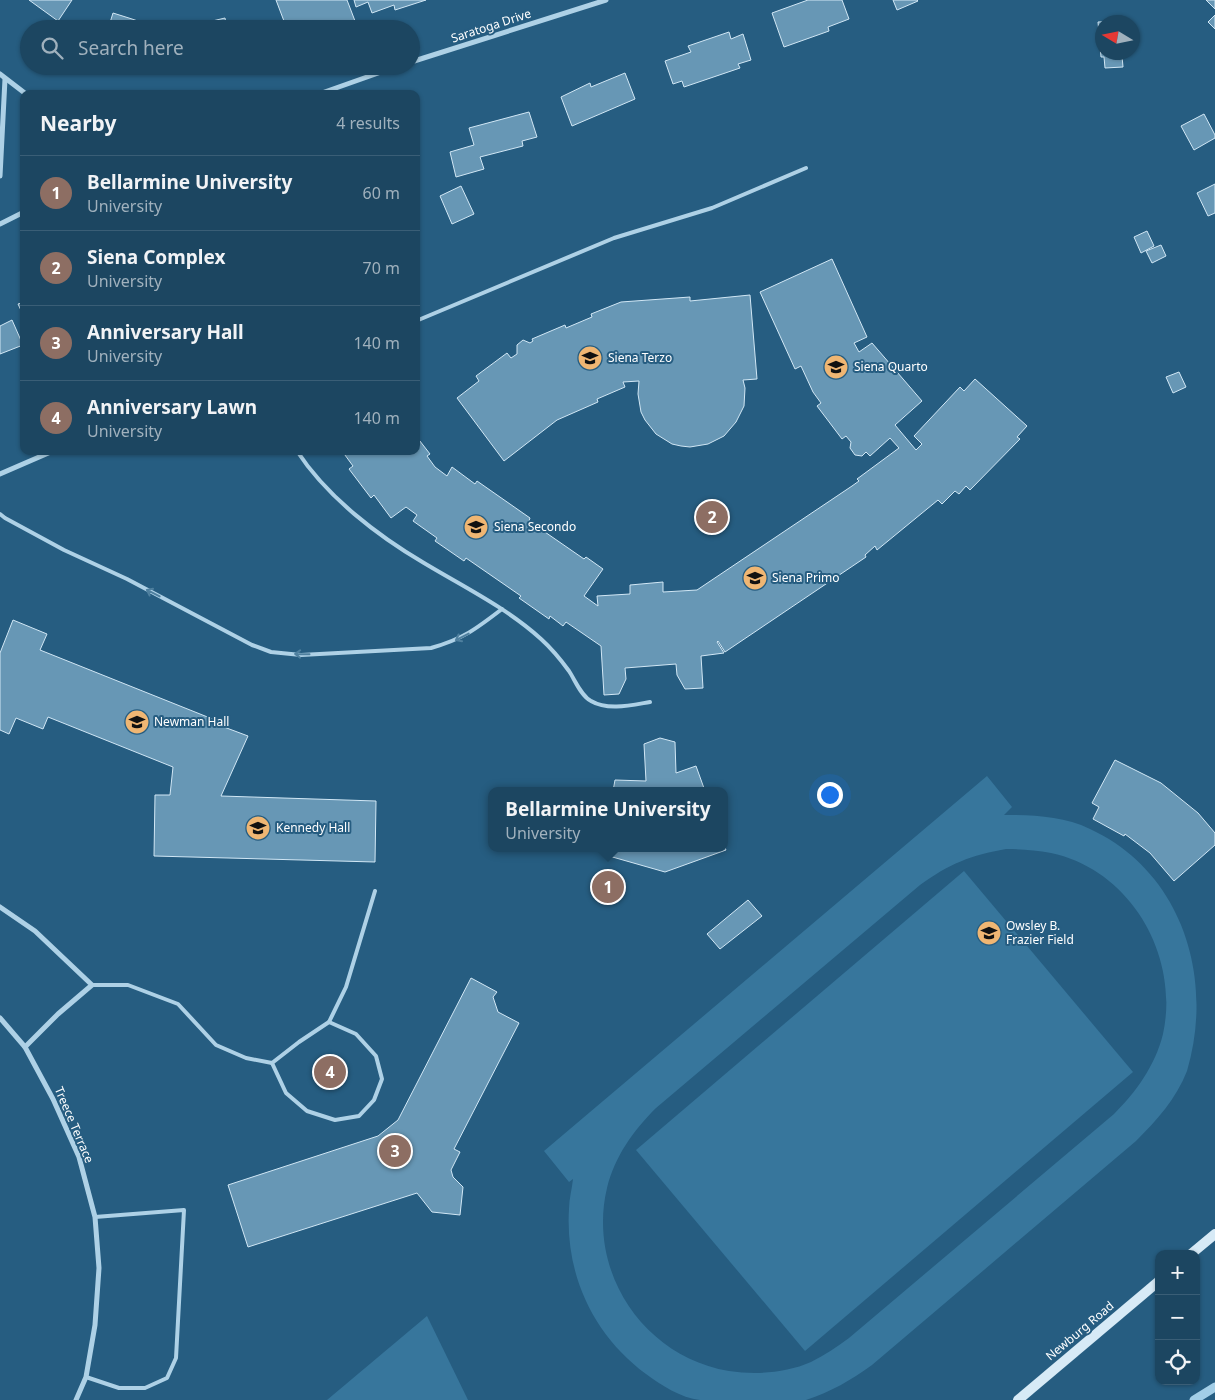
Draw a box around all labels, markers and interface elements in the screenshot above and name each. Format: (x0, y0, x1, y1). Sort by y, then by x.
street label: Saratoga Drive (449, 5, 533, 46)
north arrow (1095, 15, 1140, 60)
search box (20, 20, 420, 75)
icon: search (38, 34, 66, 62)
text: Search here (78, 35, 184, 61)
text: Nearby (40, 109, 116, 137)
text: 4 results (336, 112, 400, 134)
text: Bellarmine University (87, 169, 292, 195)
text: 1 (51, 182, 61, 204)
text: 60 m (363, 182, 400, 204)
text: University (87, 195, 162, 217)
text: Siena Complex (87, 244, 225, 270)
text: 2 (51, 257, 61, 279)
text: 70 m (363, 257, 400, 279)
text: University (87, 270, 162, 292)
text: Anniversary Hall (87, 319, 244, 345)
text: 3 (51, 332, 61, 354)
text: 140 m (353, 332, 400, 354)
text: University (87, 345, 162, 367)
school or university icon: Siena Terzo (577, 345, 603, 371)
place label: Siena Terzo (608, 349, 672, 366)
school or university icon: Siena Quarto (823, 354, 849, 380)
place label: Siena Quarto (854, 358, 928, 375)
text: Anniversary Lawn (87, 394, 257, 420)
text: 4 (51, 407, 61, 429)
text: 140 m (353, 407, 400, 429)
text: University (87, 420, 162, 442)
pin: 2 (696, 498, 728, 536)
school or university icon: Siena Secondo (463, 514, 489, 540)
place label: Siena Secondo (494, 518, 576, 535)
school or university icon: Siena Primo (742, 565, 768, 591)
place label: Siena Primo (772, 569, 840, 586)
one-way arrow (146, 588, 161, 597)
one-way arrow (455, 633, 470, 642)
one-way arrow (294, 649, 310, 659)
school or university icon: Newman Hall (124, 709, 150, 735)
place label: Newman Hall (154, 713, 229, 730)
your location (817, 782, 843, 808)
popup (488, 787, 728, 852)
text: Bellarmine University (505, 796, 711, 822)
school or university icon: Kennedy Hall (245, 815, 271, 841)
place label: Kennedy Hall (276, 819, 350, 836)
text: University (505, 822, 580, 844)
pin: 1 (592, 868, 624, 906)
place label: Owsley B. Frazier Field (1006, 917, 1074, 948)
school or university icon: Owsley B. Frazier Field (976, 920, 1002, 946)
pin: 4 (314, 1053, 346, 1091)
street label: Treece Terrace (51, 1084, 98, 1166)
pin: 3 (379, 1132, 411, 1170)
map controls (1155, 1250, 1200, 1385)
button: + (1155, 1250, 1200, 1295)
button: − (1155, 1295, 1200, 1340)
street label: Newburg Road (1042, 1297, 1117, 1364)
button: locate (1155, 1340, 1200, 1385)

